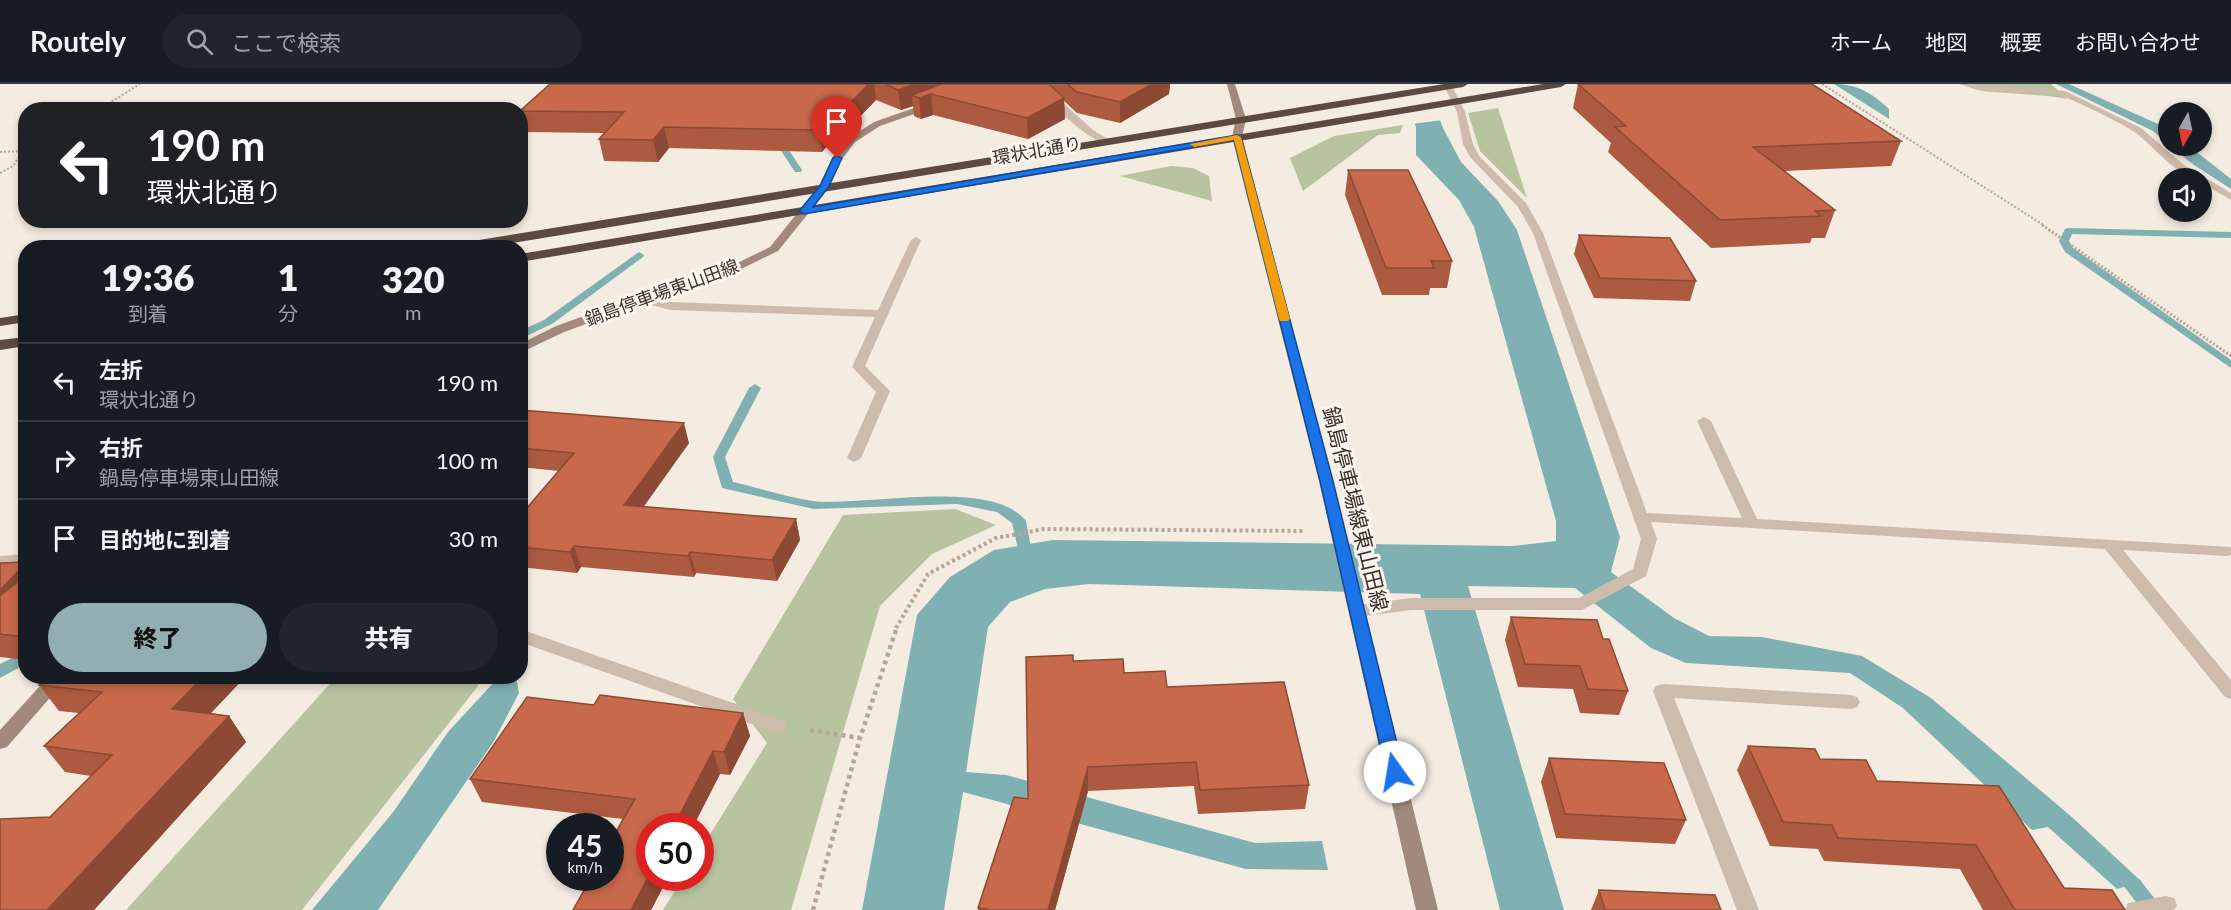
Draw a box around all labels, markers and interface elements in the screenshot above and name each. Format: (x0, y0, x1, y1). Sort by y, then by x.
search box (162, 14, 582, 68)
text: Routely (30, 24, 126, 58)
icon: search (183, 25, 216, 58)
text: ここで検索 (231, 29, 341, 56)
text: ホーム (1830, 29, 1892, 54)
text: 地図 (1925, 29, 1967, 54)
text: 概要 (2000, 29, 2042, 54)
text: お問い合わせ (2075, 29, 2201, 54)
pin (811, 96, 862, 158)
north arrow (2158, 102, 2212, 156)
map controls (2158, 102, 2212, 222)
icon: arrive (820, 105, 853, 138)
text: 190 m (147, 120, 265, 170)
icon: left (48, 126, 126, 204)
street label: 環状北通り (991, 131, 1083, 169)
button: sound (2158, 168, 2212, 222)
text: 環状北通り (147, 175, 282, 208)
street label: 鍋島停車場東山田線 (582, 254, 742, 330)
text: 19:36 (101, 255, 194, 299)
text: 1 (278, 255, 299, 299)
text: 320 (382, 257, 445, 301)
text: m (405, 300, 422, 324)
text: 到着 (128, 301, 168, 325)
text: 分 (278, 301, 298, 325)
text: 左折 (99, 356, 143, 383)
icon: left (48, 366, 81, 399)
text: 190 m (436, 369, 498, 396)
text: 環状北通り (99, 387, 199, 411)
street label: 鍋島停車場線東山田線 (1319, 404, 1394, 614)
text: 右折 (99, 434, 143, 461)
icon: right (48, 444, 81, 477)
text: 100 m (436, 447, 498, 474)
text: 鍋島停車場東山田線 (99, 465, 279, 489)
icon: arrive (48, 522, 81, 555)
text: 30 m (449, 525, 498, 552)
text: 目的地に到着 (99, 526, 231, 553)
button: 終了 (48, 603, 267, 672)
button: 共有 (279, 603, 498, 672)
position arrow (1363, 740, 1427, 804)
speed limit sign: 50 (636, 813, 714, 891)
text: 45 (568, 827, 602, 863)
text: km/h (567, 858, 603, 876)

